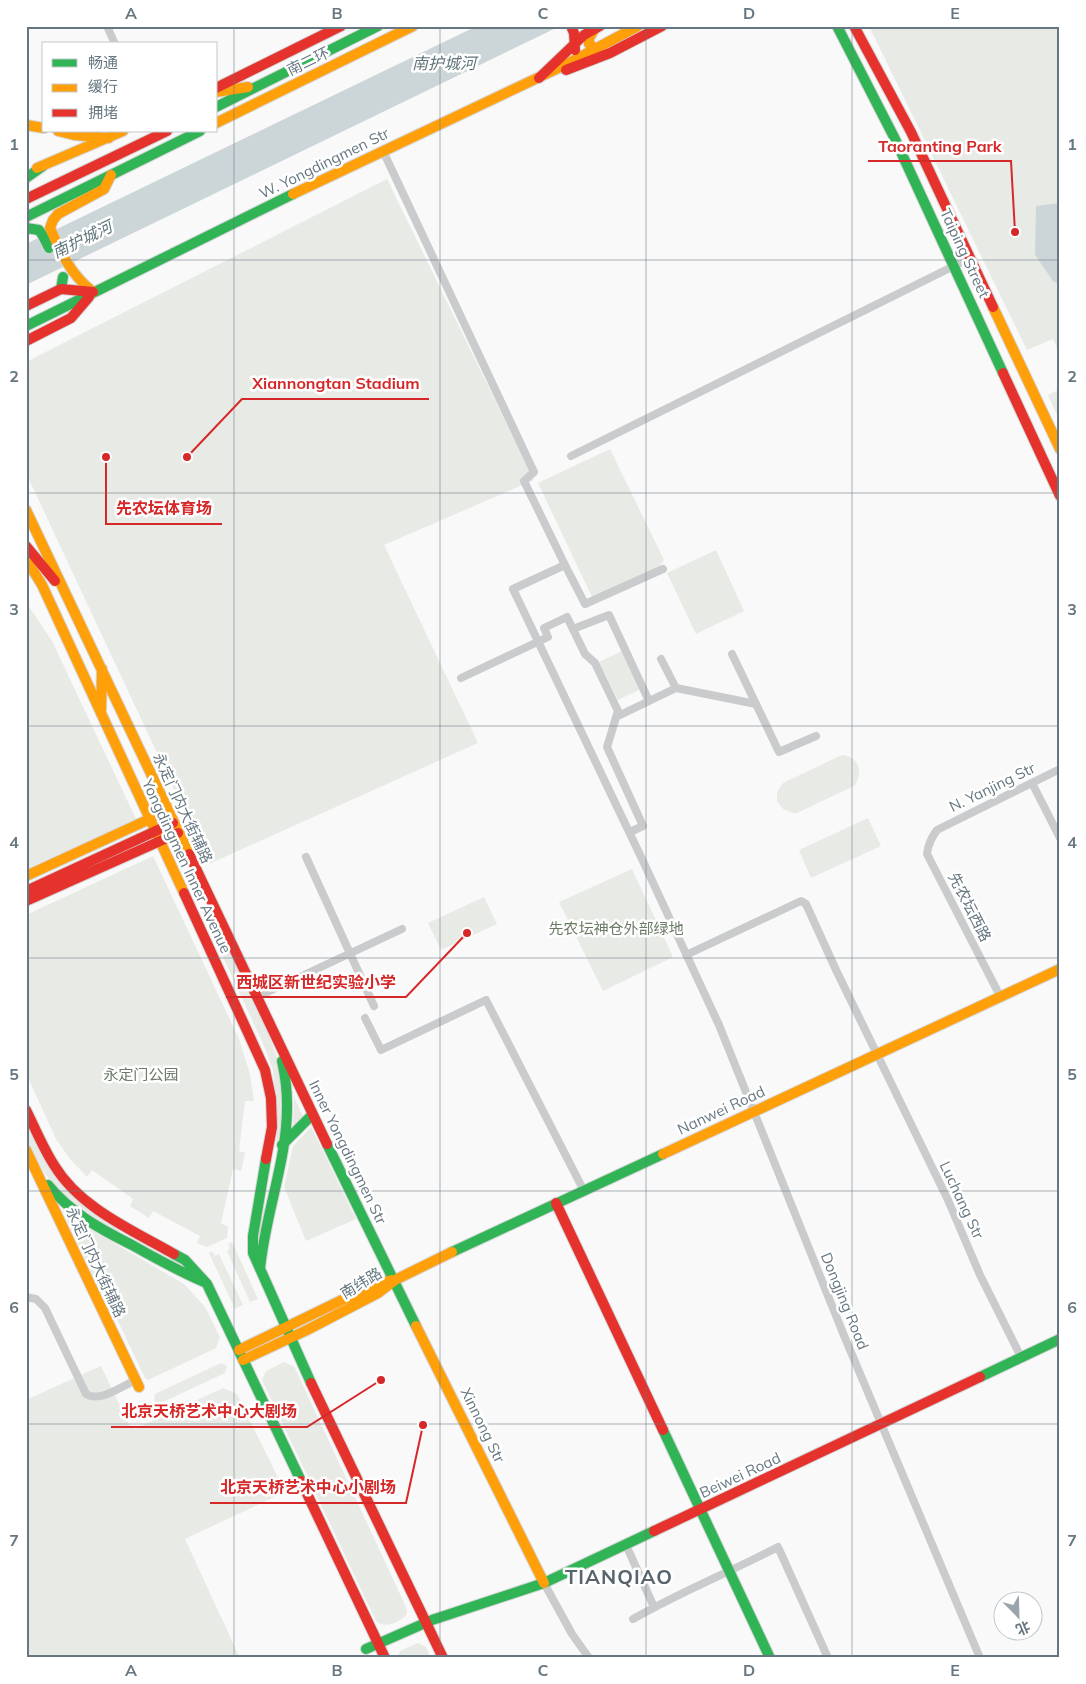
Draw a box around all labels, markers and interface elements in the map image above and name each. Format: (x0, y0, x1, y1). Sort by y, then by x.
text: A (125, 3, 137, 23)
text: B (331, 3, 343, 23)
text: C (538, 3, 549, 23)
text: D (743, 3, 755, 23)
text: E (950, 3, 960, 23)
legend (42, 42, 218, 132)
street label: 南二环 (284, 43, 332, 79)
text: 畅通 (88, 53, 118, 72)
water label: 南护城河 (412, 53, 479, 73)
text: 缓行 (88, 77, 118, 96)
text: 拥堵 (88, 103, 118, 122)
street label: W. Yongdingmen Str (256, 123, 392, 203)
callout: Taoranting Park (868, 130, 1011, 161)
text: 1 (9, 134, 19, 154)
text: 1 (1067, 134, 1077, 154)
text: Taoranting Park (878, 136, 1003, 156)
street label: Taiping Street (936, 205, 994, 301)
water label: 南护城河 (49, 215, 118, 262)
text: 2 (9, 366, 19, 386)
text: 2 (1067, 366, 1077, 386)
callout: Xiannongtan Stadium (242, 368, 429, 399)
text: Xiannongtan Stadium (251, 373, 420, 393)
callout: 先农坛体育场 (106, 493, 222, 524)
text: 先农坛体育场 (116, 498, 212, 518)
text: 3 (9, 599, 19, 619)
text: 3 (1067, 599, 1077, 619)
street label: 永定门内大街辅路 (149, 750, 217, 866)
street label: N. Yanjing Str (946, 758, 1039, 816)
street label: Yongdingmen Inner Avenue (138, 775, 236, 956)
text: 4 (9, 832, 19, 852)
text: 4 (1067, 832, 1077, 852)
street label: 先农坛西路 (945, 869, 995, 945)
park label: 先农坛神仓外部绿地 (548, 919, 684, 938)
callout: 西城区新世纪实验小学 (226, 966, 406, 997)
text: 西城区新世纪实验小学 (236, 972, 396, 992)
text: 5 (9, 1064, 19, 1084)
text: 5 (1067, 1064, 1077, 1084)
park label: 永定门公园 (103, 1065, 179, 1084)
street label: Inner Yongdingmen Str (305, 1077, 391, 1228)
street label: Nanwei Road (674, 1081, 768, 1139)
street label: Luchang Str (936, 1158, 989, 1242)
street label: 永定门内大街辅路 (62, 1204, 130, 1320)
street label: Dongjing Road (817, 1250, 873, 1352)
street label: 南纬路 (337, 1263, 385, 1303)
text: 6 (9, 1297, 19, 1317)
text: 6 (1067, 1297, 1077, 1317)
street label: Xinnong Str (457, 1384, 510, 1466)
callout: 北京天桥艺术中心大剧场 (111, 1396, 307, 1427)
text: 北京天桥艺术中心大剧场 (121, 1401, 297, 1421)
street label: Beiwei Road (696, 1448, 784, 1502)
callout: 北京天桥艺术中心小剧场 (210, 1472, 406, 1503)
text: 北京天桥艺术中心小剧场 (220, 1477, 396, 1497)
text: 7 (9, 1530, 19, 1550)
text: 7 (1067, 1530, 1077, 1550)
district label: TIANQIAO (565, 1564, 673, 1589)
north arrow (994, 1592, 1044, 1642)
text: 北 (1013, 1617, 1033, 1639)
text: A (125, 1660, 137, 1680)
text: B (331, 1660, 343, 1680)
text: C (538, 1660, 549, 1680)
text: D (743, 1660, 755, 1680)
text: E (950, 1660, 960, 1680)

